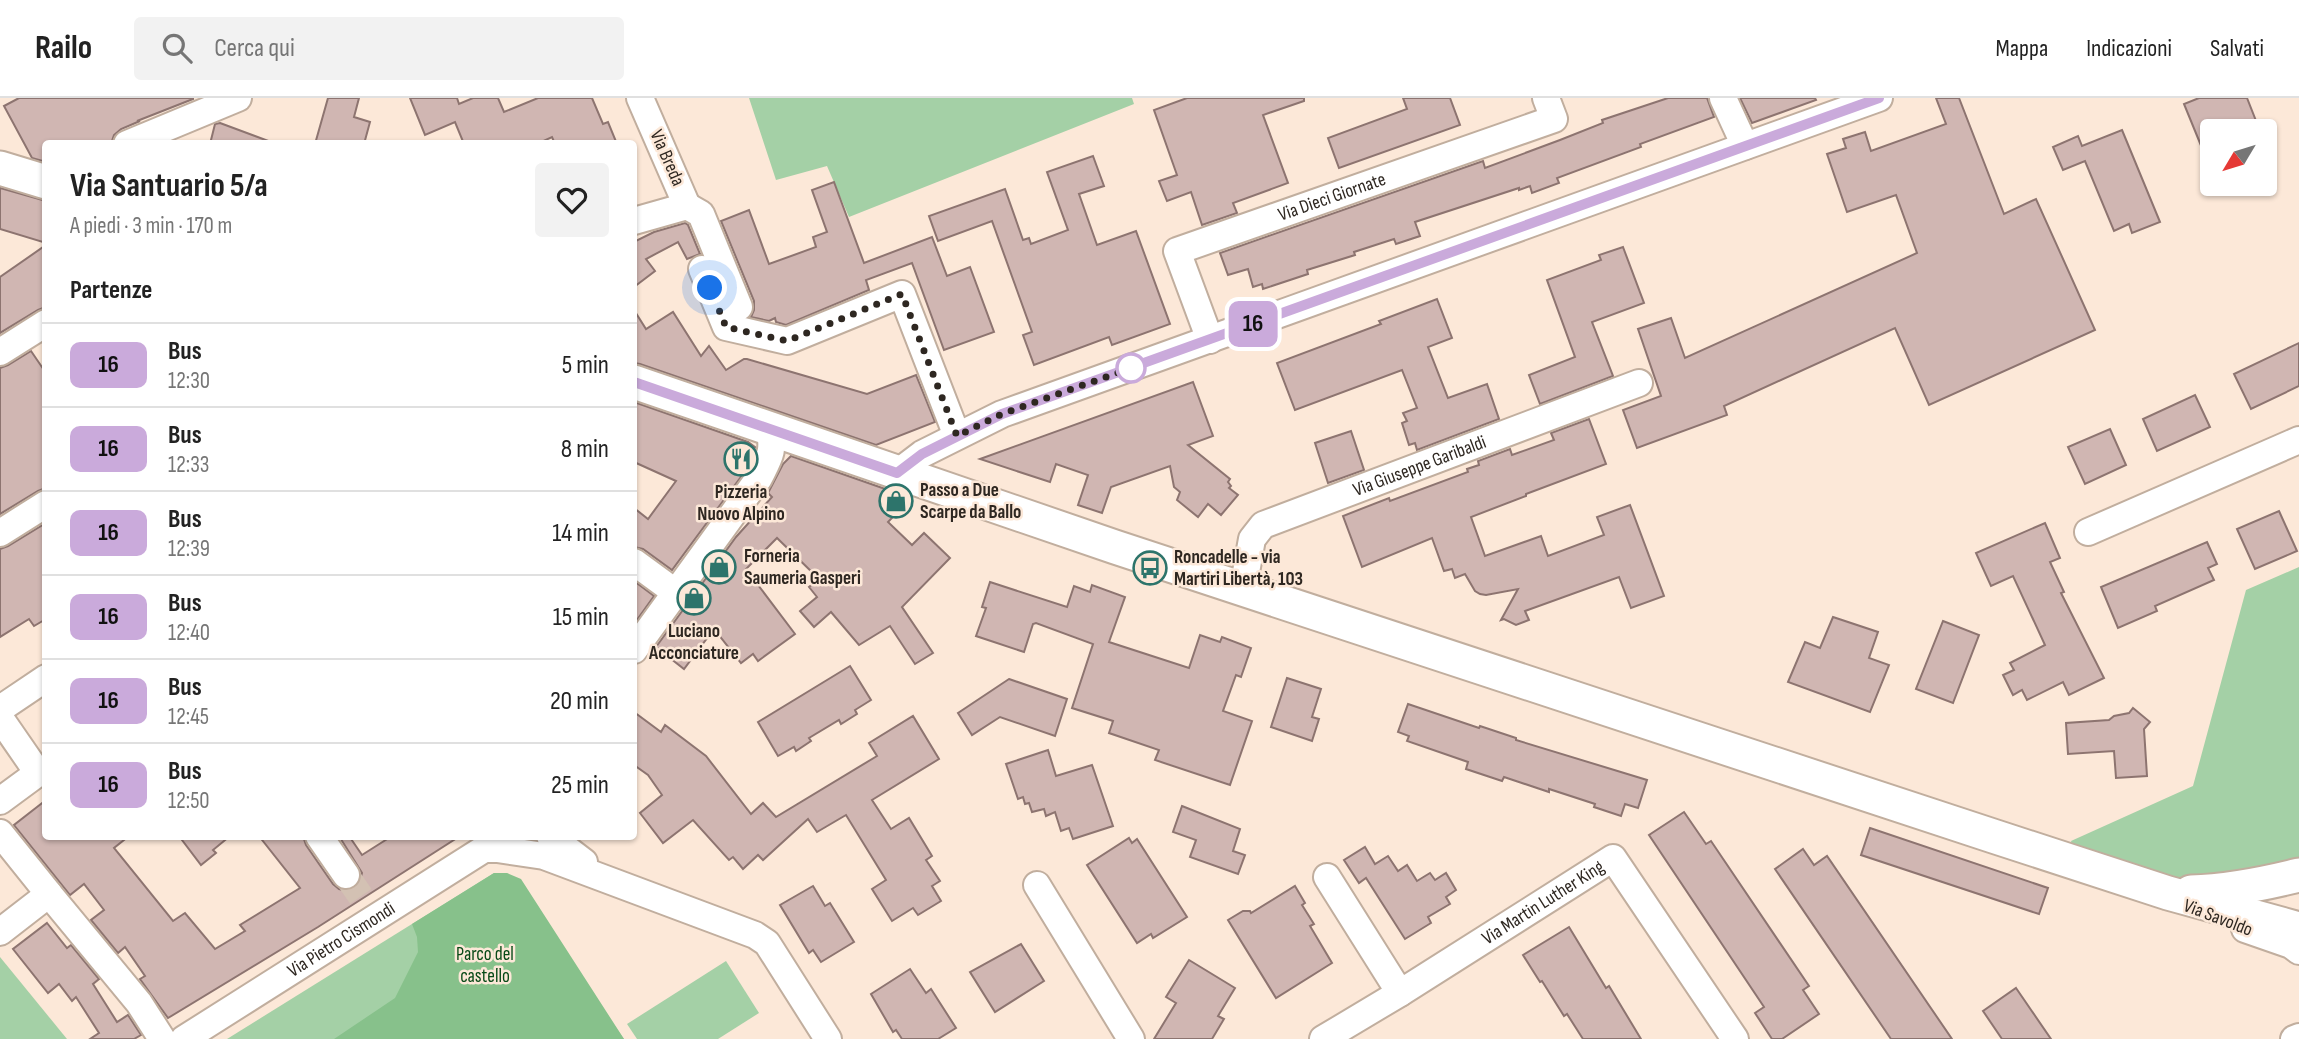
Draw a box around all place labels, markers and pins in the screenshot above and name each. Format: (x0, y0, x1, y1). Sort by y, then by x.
unlabelled marker (1116, 353, 1146, 383)
restaurant icon: Pizzeria Nuovo Alpino (722, 440, 760, 478)
place label: Passo a Due Scarpe da Ballo (920, 479, 1021, 524)
place label: Pizzeria Nuovo Alpino (697, 481, 785, 526)
shop icon: Passo a Due Scarpe da Ballo (877, 482, 915, 520)
place label: Forneria Saumeria Gasperi (744, 545, 861, 590)
place label: Roncadelle - via Martiri Libertà, 103 (1174, 546, 1303, 591)
shop icon: Forneria Saumeria Gasperi (700, 548, 738, 586)
bus stop icon: Roncadelle - via Martiri Libertà, 103 (1131, 549, 1169, 587)
shop icon: Luciano Acconciature (675, 579, 713, 617)
place label: Luciano Acconciature (648, 620, 739, 665)

